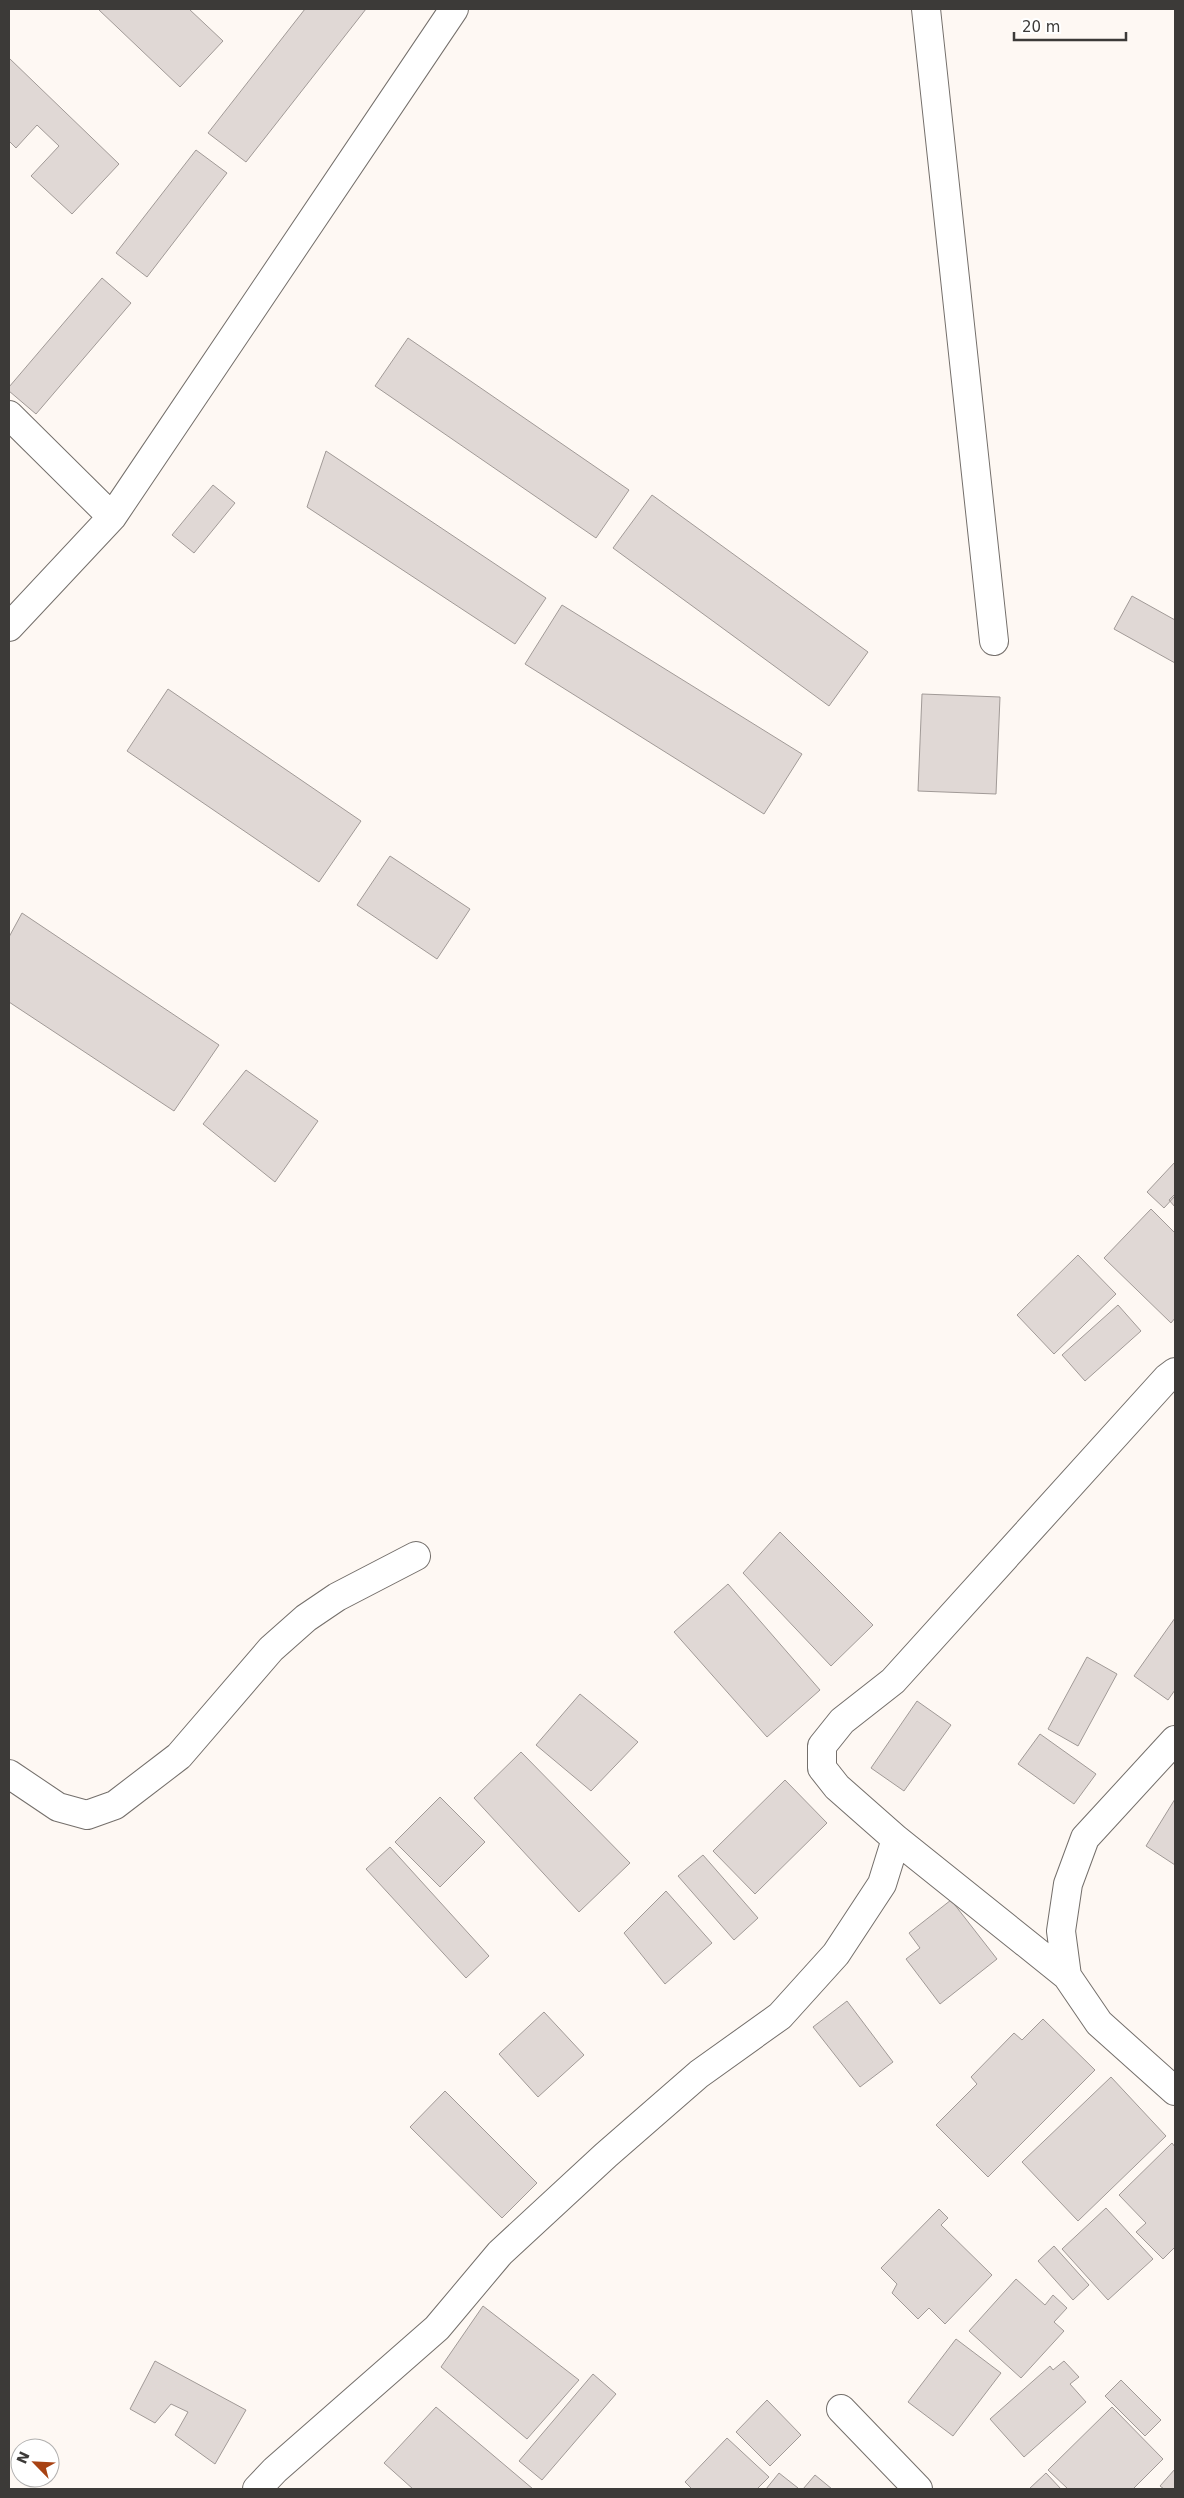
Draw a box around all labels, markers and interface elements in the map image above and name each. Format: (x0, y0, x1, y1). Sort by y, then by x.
scale bar (1014, 10, 1126, 42)
text: 20 m (1022, 18, 1060, 36)
north arrow (10, 2438, 60, 2488)
text: N (13, 2449, 33, 2466)

